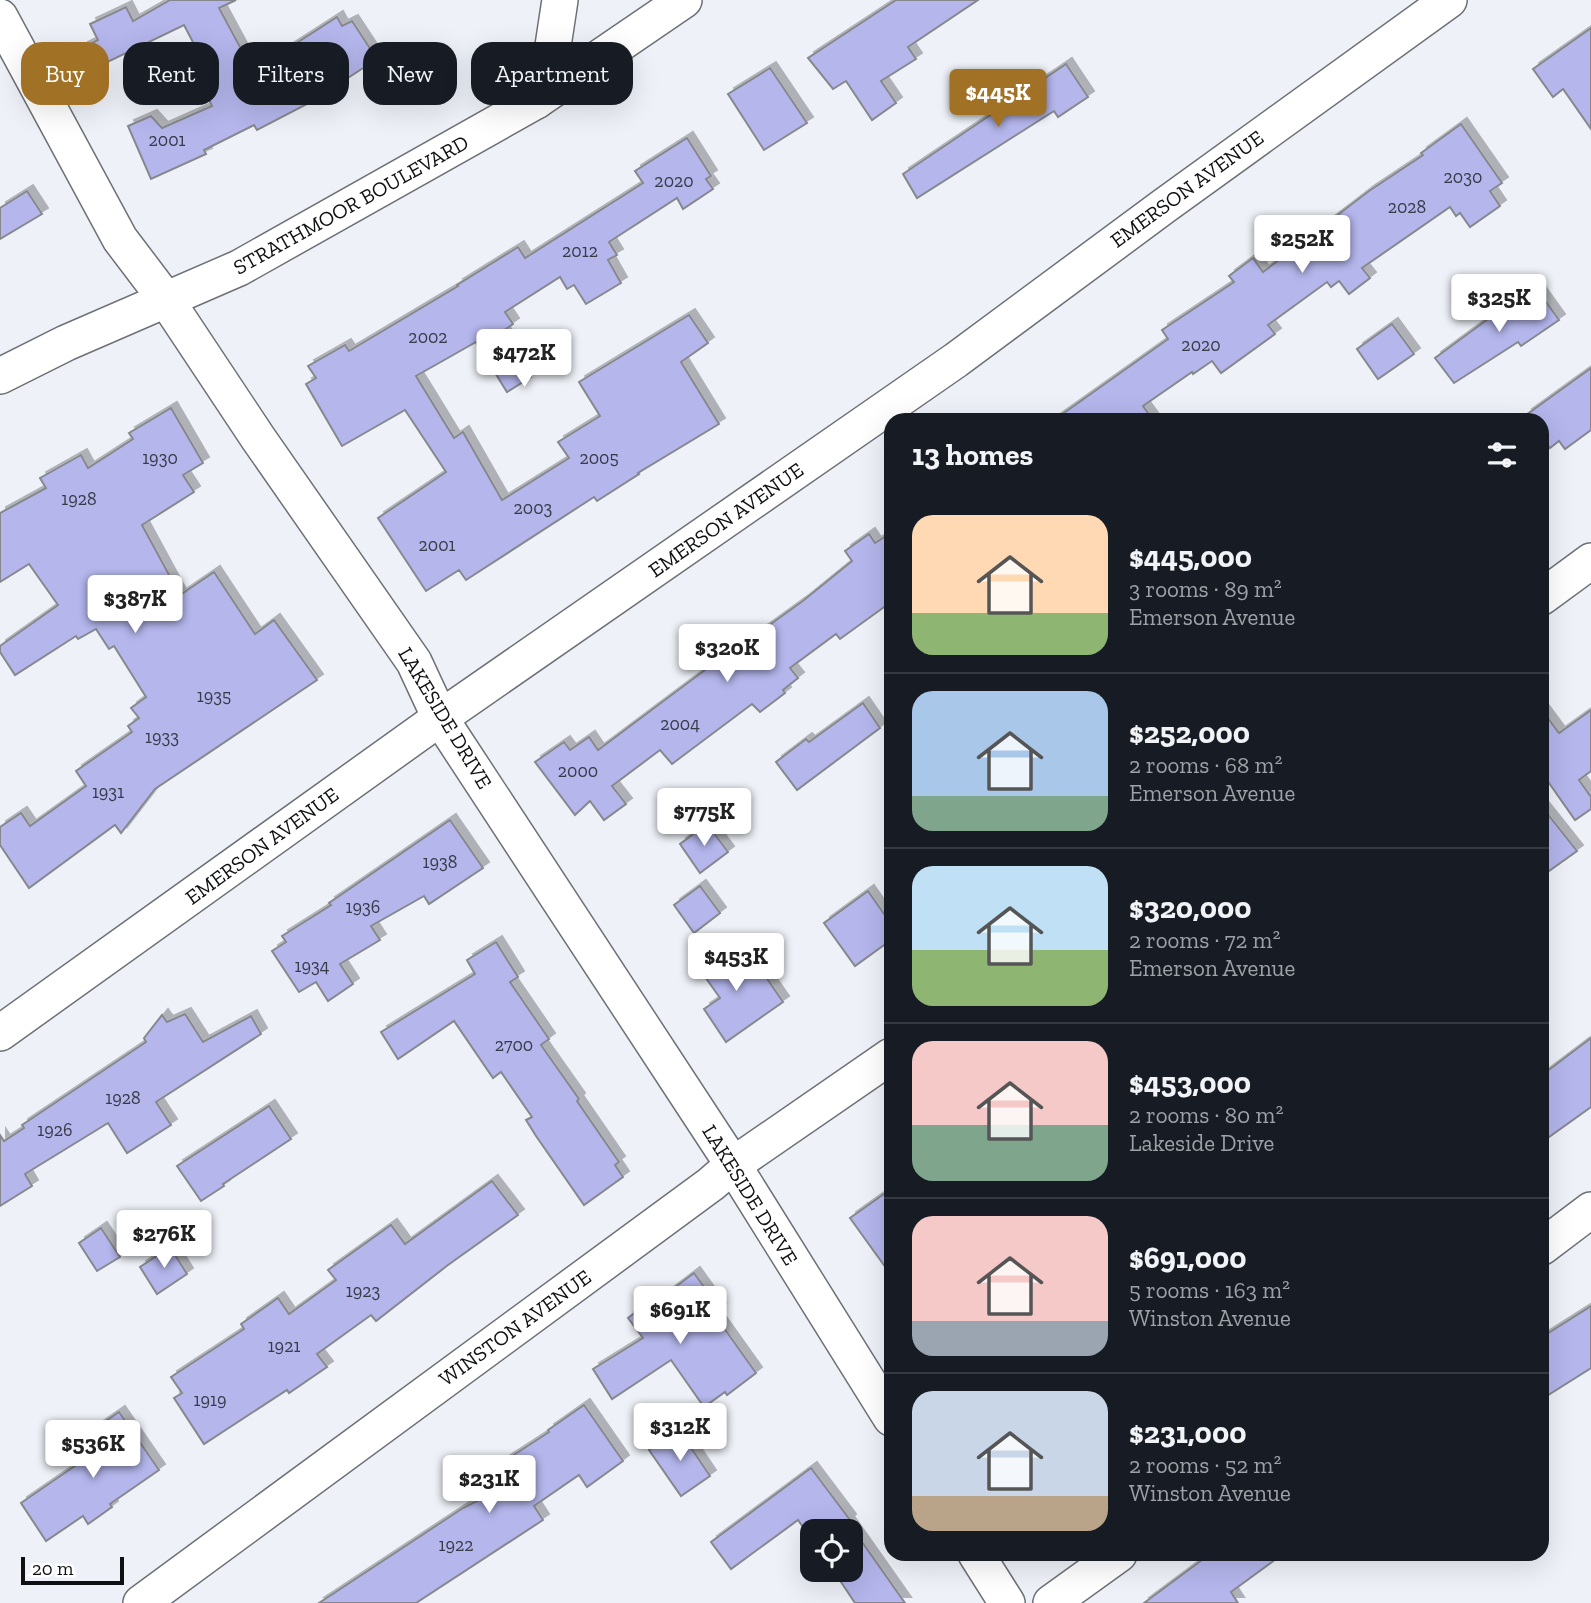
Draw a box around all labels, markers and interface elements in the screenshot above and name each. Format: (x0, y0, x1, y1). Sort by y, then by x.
chip: Buy (21, 42, 109, 105)
chip: Rent (123, 42, 219, 105)
chip: Filters (233, 42, 349, 105)
chip: New (363, 42, 457, 105)
chip: Apartment (471, 42, 633, 105)
pin: $445K (949, 69, 1047, 129)
text: $445K (965, 78, 1031, 106)
street label: EMERSON AVENUE (1105, 125, 1268, 253)
house number: 2001 (149, 129, 186, 151)
street label: STRATHMOOR BOULEVARD (229, 129, 473, 280)
house number: 2030 (1444, 166, 1482, 188)
house number: 2020 (654, 170, 694, 192)
house number: 2028 (1388, 196, 1426, 218)
pin: $252K (1253, 216, 1351, 275)
text: $252K (1270, 224, 1334, 252)
house number: 2012 (562, 240, 598, 262)
pin: $325K (1450, 274, 1548, 334)
text: $325K (1467, 283, 1531, 311)
house number: 2002 (408, 326, 448, 348)
pin: $472K (475, 330, 573, 389)
house number: 2020 (1181, 334, 1221, 356)
text: $472K (492, 338, 556, 366)
icon: filters (1483, 436, 1521, 474)
text: 13 homes (912, 437, 1033, 473)
house number: 1930 (142, 447, 178, 469)
house number: 2005 (579, 447, 619, 469)
street label: EMERSON AVENUE (644, 457, 808, 582)
house number: 1928 (61, 488, 97, 510)
house number: 2003 (514, 497, 553, 519)
house number: 2001 (419, 534, 456, 556)
text: $445,000 (1129, 539, 1252, 575)
icon: home (968, 543, 1052, 627)
text: 3 rooms · 89 m² (1129, 575, 1282, 603)
pin: $387K (86, 576, 184, 635)
text: $387K (104, 584, 166, 612)
text: Emerson Avenue (1129, 603, 1295, 631)
pin: $320K (678, 624, 776, 684)
text: $320K (695, 633, 759, 661)
street label: LAKESIDE DRIVE (393, 642, 498, 793)
house number: 1935 (197, 685, 231, 707)
house number: 2004 (660, 713, 700, 735)
text: $252,000 (1129, 715, 1250, 751)
icon: home (968, 719, 1052, 803)
house number: 1933 (145, 726, 179, 748)
text: 2 rooms · 68 m² (1129, 751, 1282, 779)
house number: 2000 (558, 760, 598, 782)
text: Emerson Avenue (1129, 779, 1295, 807)
house number: 1931 (92, 781, 124, 803)
street label: EMERSON AVENUE (180, 782, 343, 910)
pin: $775K (655, 788, 753, 848)
text: $775K (673, 797, 735, 825)
house number: 1938 (423, 851, 457, 873)
text: $320,000 (1129, 890, 1252, 926)
icon: home (968, 894, 1052, 978)
house number: 1936 (346, 896, 380, 918)
text: 2 rooms · 72 m² (1129, 926, 1280, 954)
pin: $453K (687, 934, 785, 993)
text: $453K (704, 942, 768, 970)
text: Emerson Avenue (1129, 954, 1295, 982)
house number: 1934 (295, 955, 330, 977)
house number: 2700 (495, 1034, 533, 1056)
text: $453,000 (1129, 1065, 1251, 1101)
icon: home (968, 1069, 1052, 1153)
house number: 1928 (105, 1087, 141, 1109)
text: 2 rooms · 80 m² (1129, 1101, 1283, 1129)
house number: 1926 (37, 1119, 73, 1141)
street label: LAKESIDE DRIVE (697, 1120, 804, 1270)
text: Lakeside Drive (1129, 1129, 1274, 1157)
pin: $276K (115, 1210, 213, 1270)
text: $276K (133, 1219, 195, 1247)
text: $691,000 (1129, 1240, 1246, 1276)
icon: home (968, 1244, 1052, 1328)
street label: WINSTON AVENUE (434, 1264, 596, 1391)
text: 5 rooms · 163 m² (1129, 1276, 1290, 1304)
house number: 1923 (346, 1280, 380, 1302)
pin: $691K (631, 1286, 729, 1346)
text: $691K (650, 1295, 710, 1323)
text: Winston Avenue (1129, 1304, 1291, 1332)
house number: 1921 (268, 1335, 300, 1357)
house number: 1919 (194, 1389, 226, 1411)
pin: $312K (631, 1404, 729, 1463)
text: $312K (650, 1412, 710, 1440)
text: $231,000 (1129, 1415, 1246, 1451)
icon: home (968, 1419, 1052, 1503)
pin: $536K (44, 1420, 142, 1480)
text: $536K (61, 1429, 125, 1457)
text: 2 rooms · 52 m² (1129, 1451, 1281, 1479)
pin: $231K (440, 1456, 538, 1515)
text: $231K (459, 1464, 519, 1492)
text: Winston Avenue (1129, 1479, 1291, 1507)
map controls (800, 1519, 863, 1582)
button: locate (800, 1519, 863, 1582)
house number: 1922 (438, 1534, 474, 1556)
scale bar (21, 1554, 124, 1586)
text: 20 m (32, 1557, 73, 1580)

